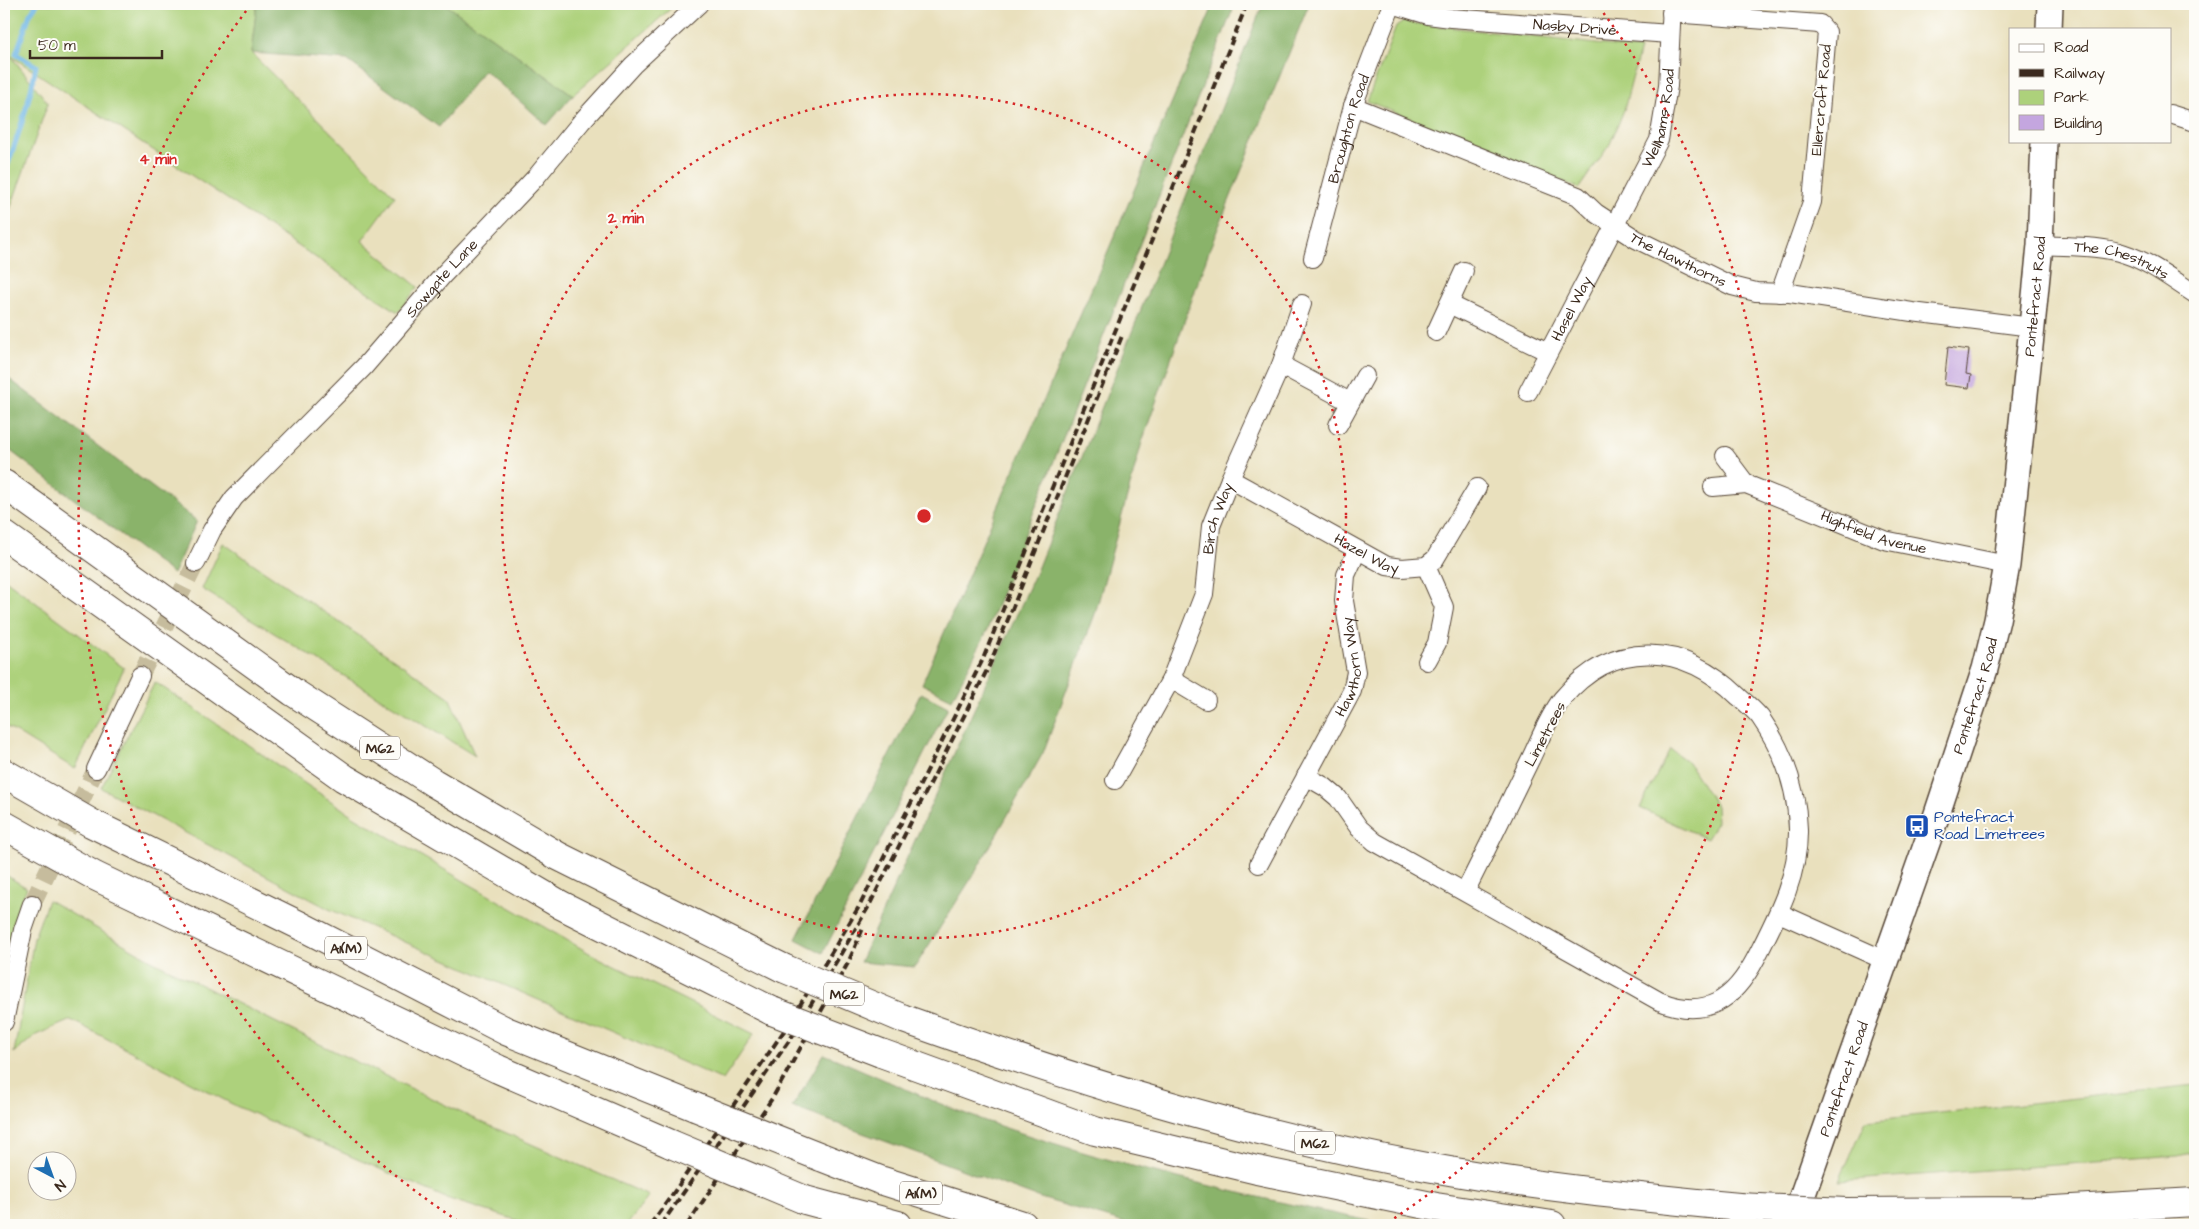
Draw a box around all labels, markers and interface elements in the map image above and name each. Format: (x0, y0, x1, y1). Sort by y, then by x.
street label: Nasby Drive (1532, 14, 1617, 41)
scale bar (30, 28, 162, 60)
legend (2009, 28, 2172, 142)
text: 50 m (38, 35, 76, 56)
text: Road (2054, 37, 2089, 58)
street label: Ellercroft Road (1806, 43, 1837, 157)
text: Railway (2054, 63, 2105, 85)
street label: Wellhams Road (1636, 68, 1680, 172)
street label: Broughton Road (1323, 71, 1375, 186)
text: Park (2054, 87, 2089, 108)
text: Building (2054, 113, 2102, 135)
text: 4 min (139, 149, 177, 170)
text: 2 min (607, 208, 645, 229)
street label: The Hawthorns (1626, 228, 1730, 293)
street label: Sowgate Lane (401, 234, 483, 322)
street label: Pontefract Road (2019, 236, 2051, 358)
street label: The Chestnuts (2074, 236, 2173, 285)
street label: Hasel Way (1546, 273, 1598, 345)
street label: Birch Way (1198, 480, 1239, 555)
street label: Highfield Avenue (1817, 505, 1928, 559)
centre of rings (915, 507, 933, 525)
street label: Hazel Way (1330, 529, 1400, 579)
street label: Hawthorn Way (1330, 615, 1368, 721)
street label: Pontefract Road (1948, 635, 2003, 757)
street label: Limetrees (1520, 698, 1571, 770)
road number: M62 (360, 736, 400, 760)
place label: Pontefract Road Limetrees (1934, 807, 2045, 845)
bus stop icon: Pontefract Road Limetrees (1904, 813, 1930, 839)
road number: A1(M) (325, 936, 367, 960)
road number: M62 (824, 982, 864, 1006)
street label: Pontefract Road (1814, 1018, 1874, 1139)
road number: M62 (1295, 1132, 1335, 1154)
north arrow (28, 1152, 78, 1202)
text: N (50, 1175, 70, 1196)
road number: A1(M) (900, 1182, 942, 1204)

